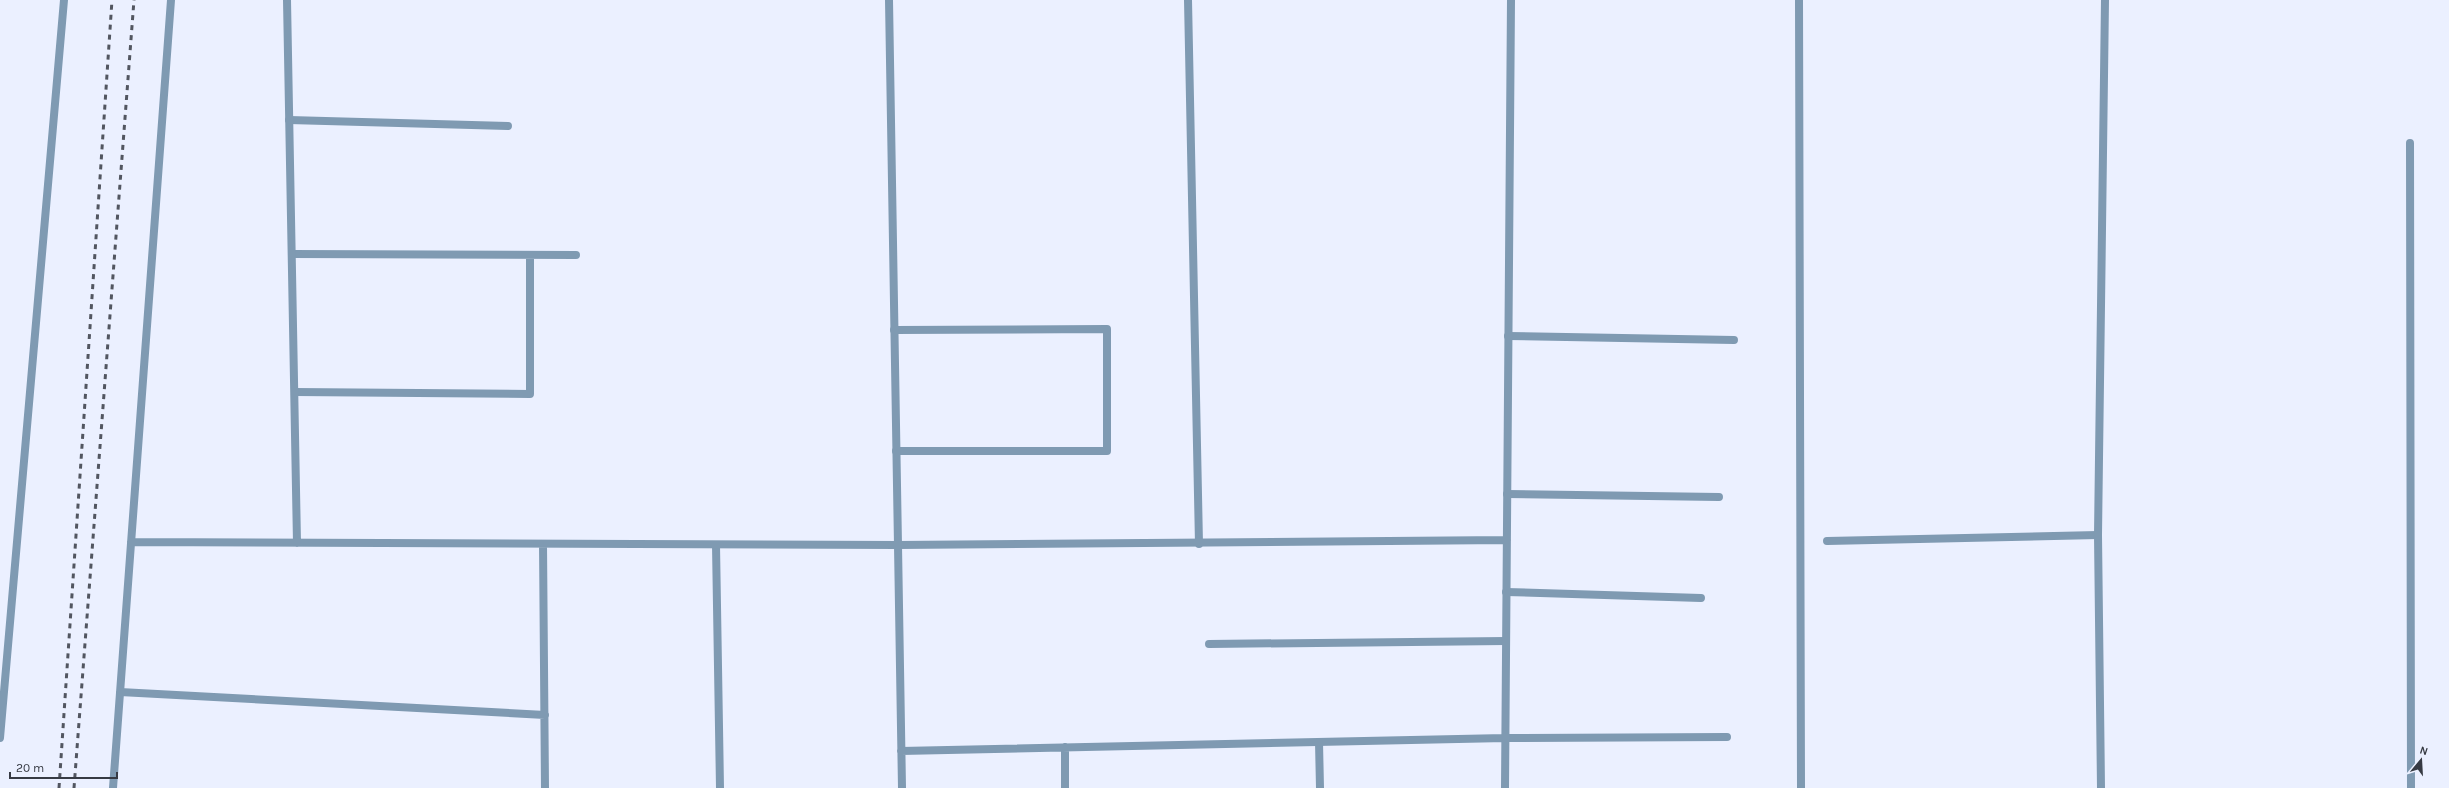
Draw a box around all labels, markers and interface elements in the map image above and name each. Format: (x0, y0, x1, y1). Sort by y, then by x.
north arrow (2401, 740, 2441, 780)
text: N (2418, 744, 2430, 758)
scale bar (10, 754, 117, 780)
text: 20 m (16, 761, 44, 775)

